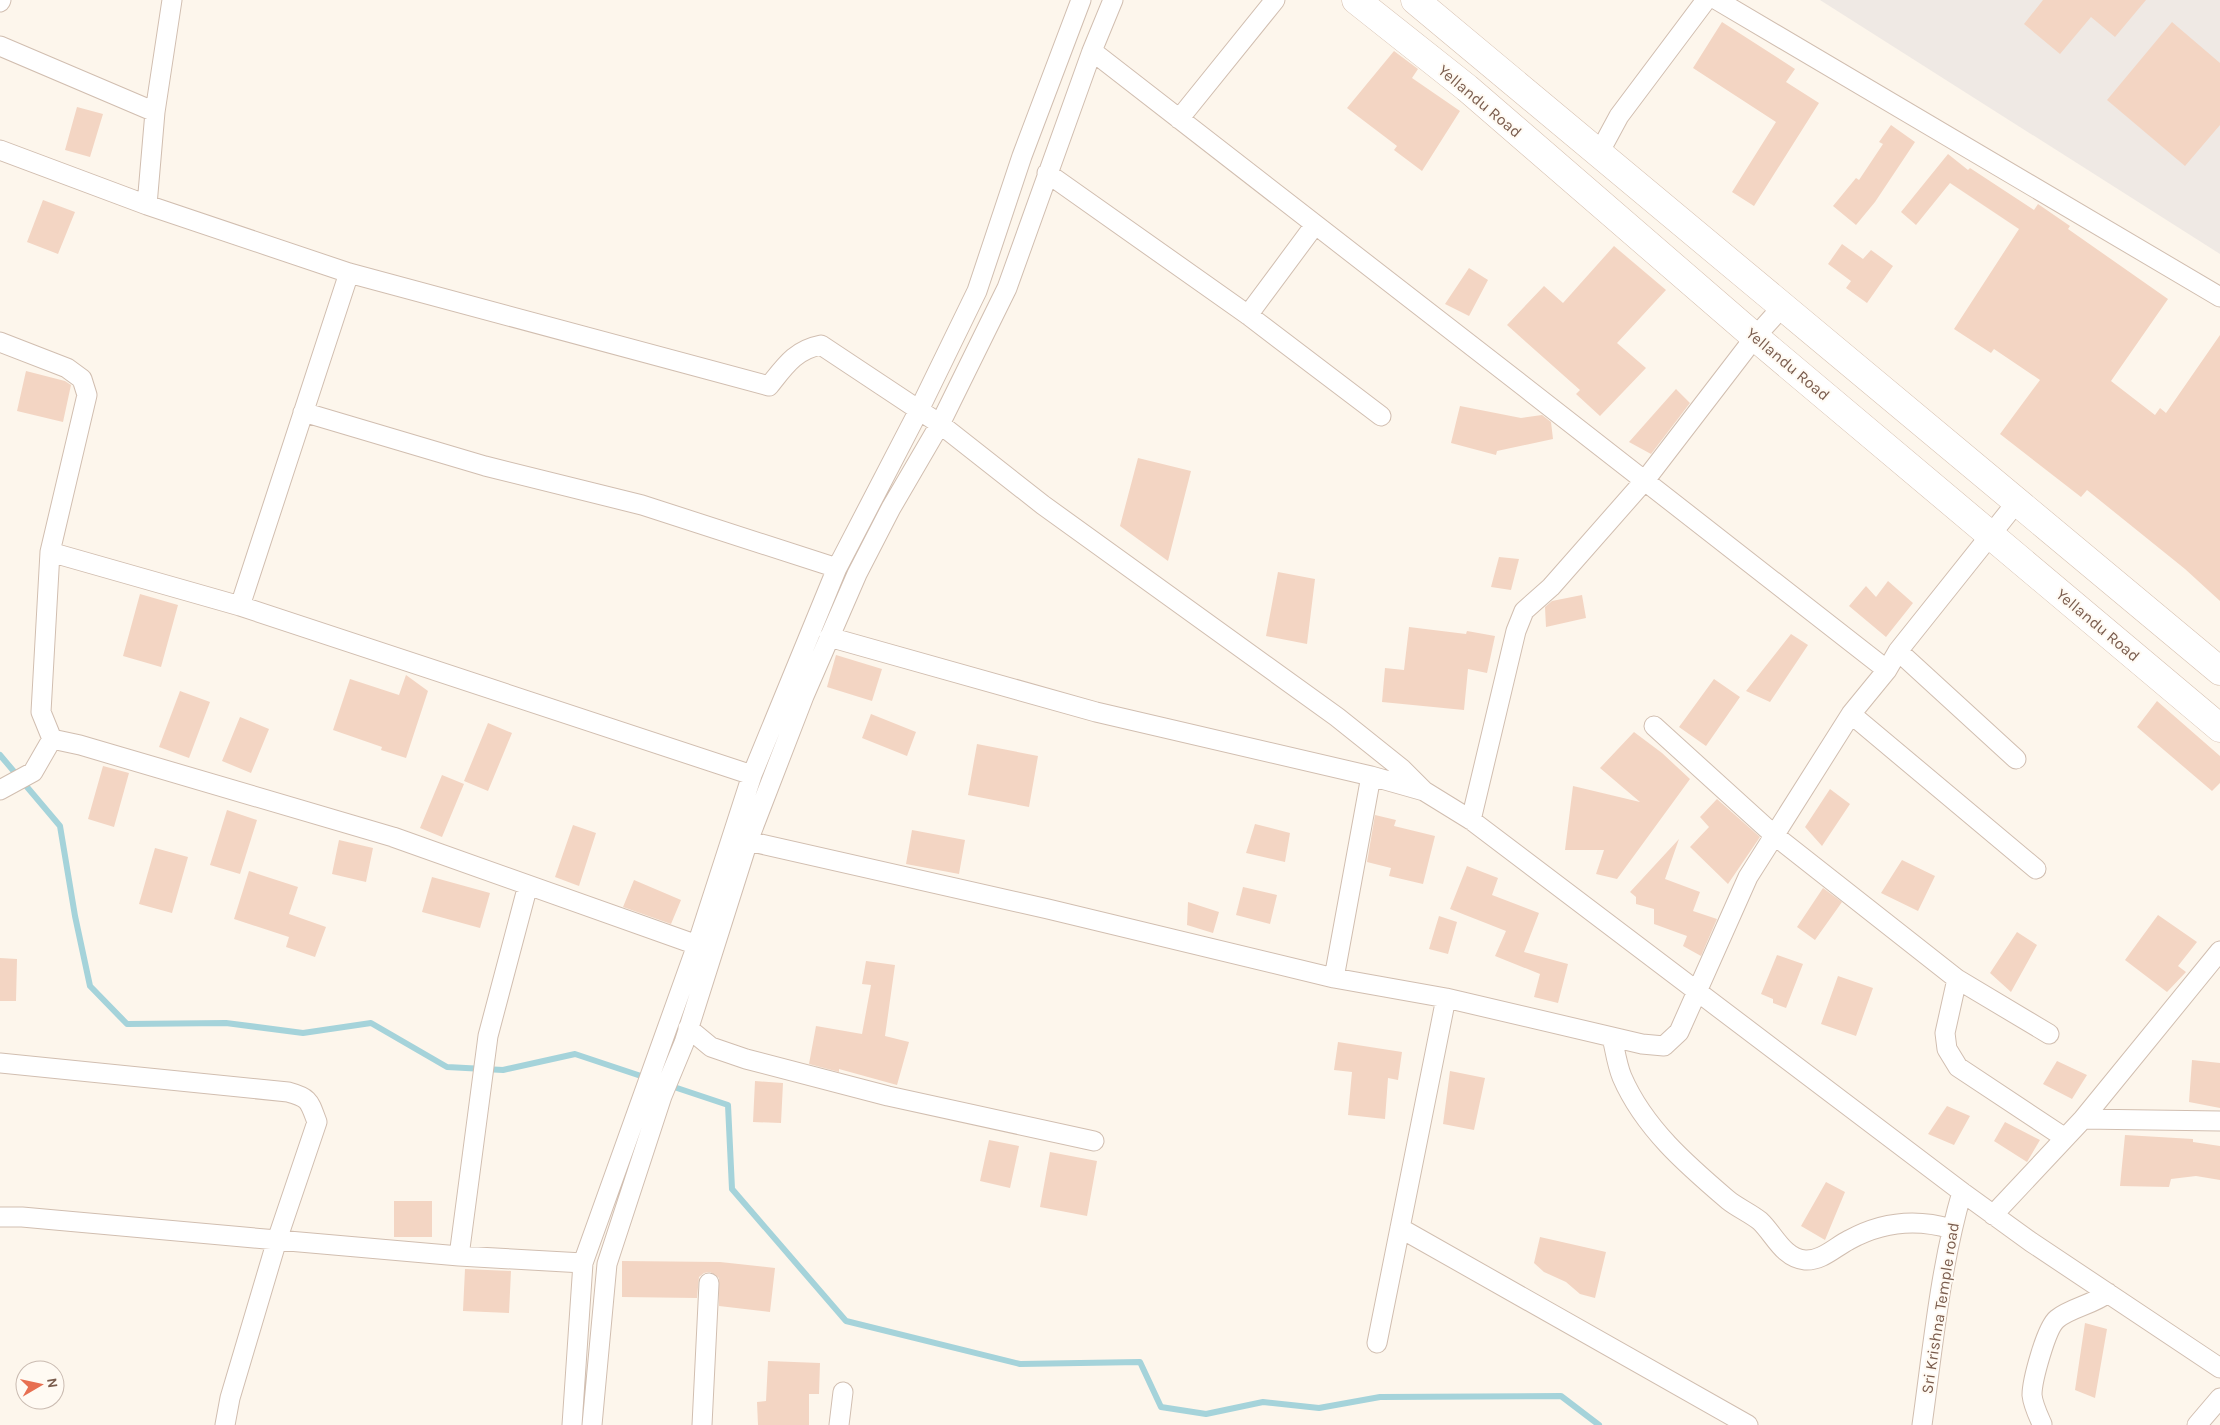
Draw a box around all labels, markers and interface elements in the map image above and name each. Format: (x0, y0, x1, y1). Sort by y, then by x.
street label: Yellandu Road (1434, 61, 1526, 141)
street label: Yellandu Road (1742, 324, 1834, 404)
street label: Yellandu Road (2052, 585, 2144, 665)
street label: Sri Krishna Temple road (1917, 1221, 1963, 1395)
north arrow (15, 1360, 65, 1410)
text: N (43, 1377, 62, 1389)

